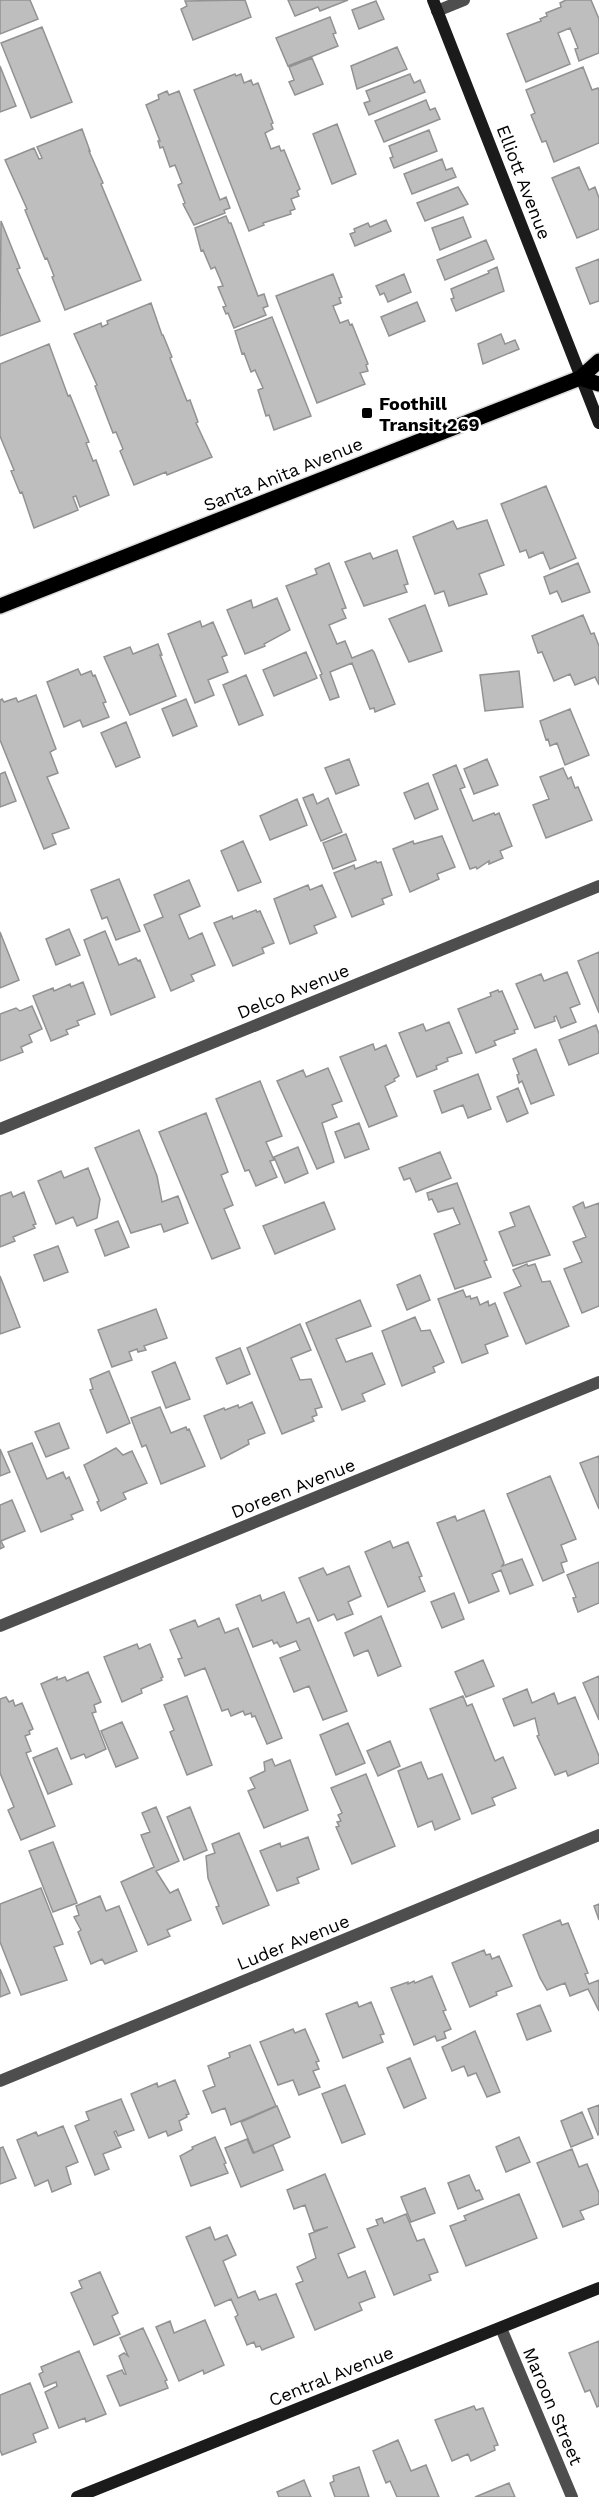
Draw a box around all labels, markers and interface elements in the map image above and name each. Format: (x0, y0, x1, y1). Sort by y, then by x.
street label: Elliott Avenue (493, 122, 555, 242)
place label: Foothill Transit 269 (379, 393, 480, 435)
marker: Foothill Transit 269 (360, 406, 374, 420)
street label: Santa Anita Avenue (200, 433, 366, 515)
street label: Delco Avenue (234, 959, 352, 1023)
street label: Doreen Avenue (228, 1454, 358, 1522)
street label: Luder Avenue (234, 1910, 352, 1974)
street label: Central Avenue (266, 2341, 396, 2411)
street label: Maroon Street (519, 2344, 587, 2468)

